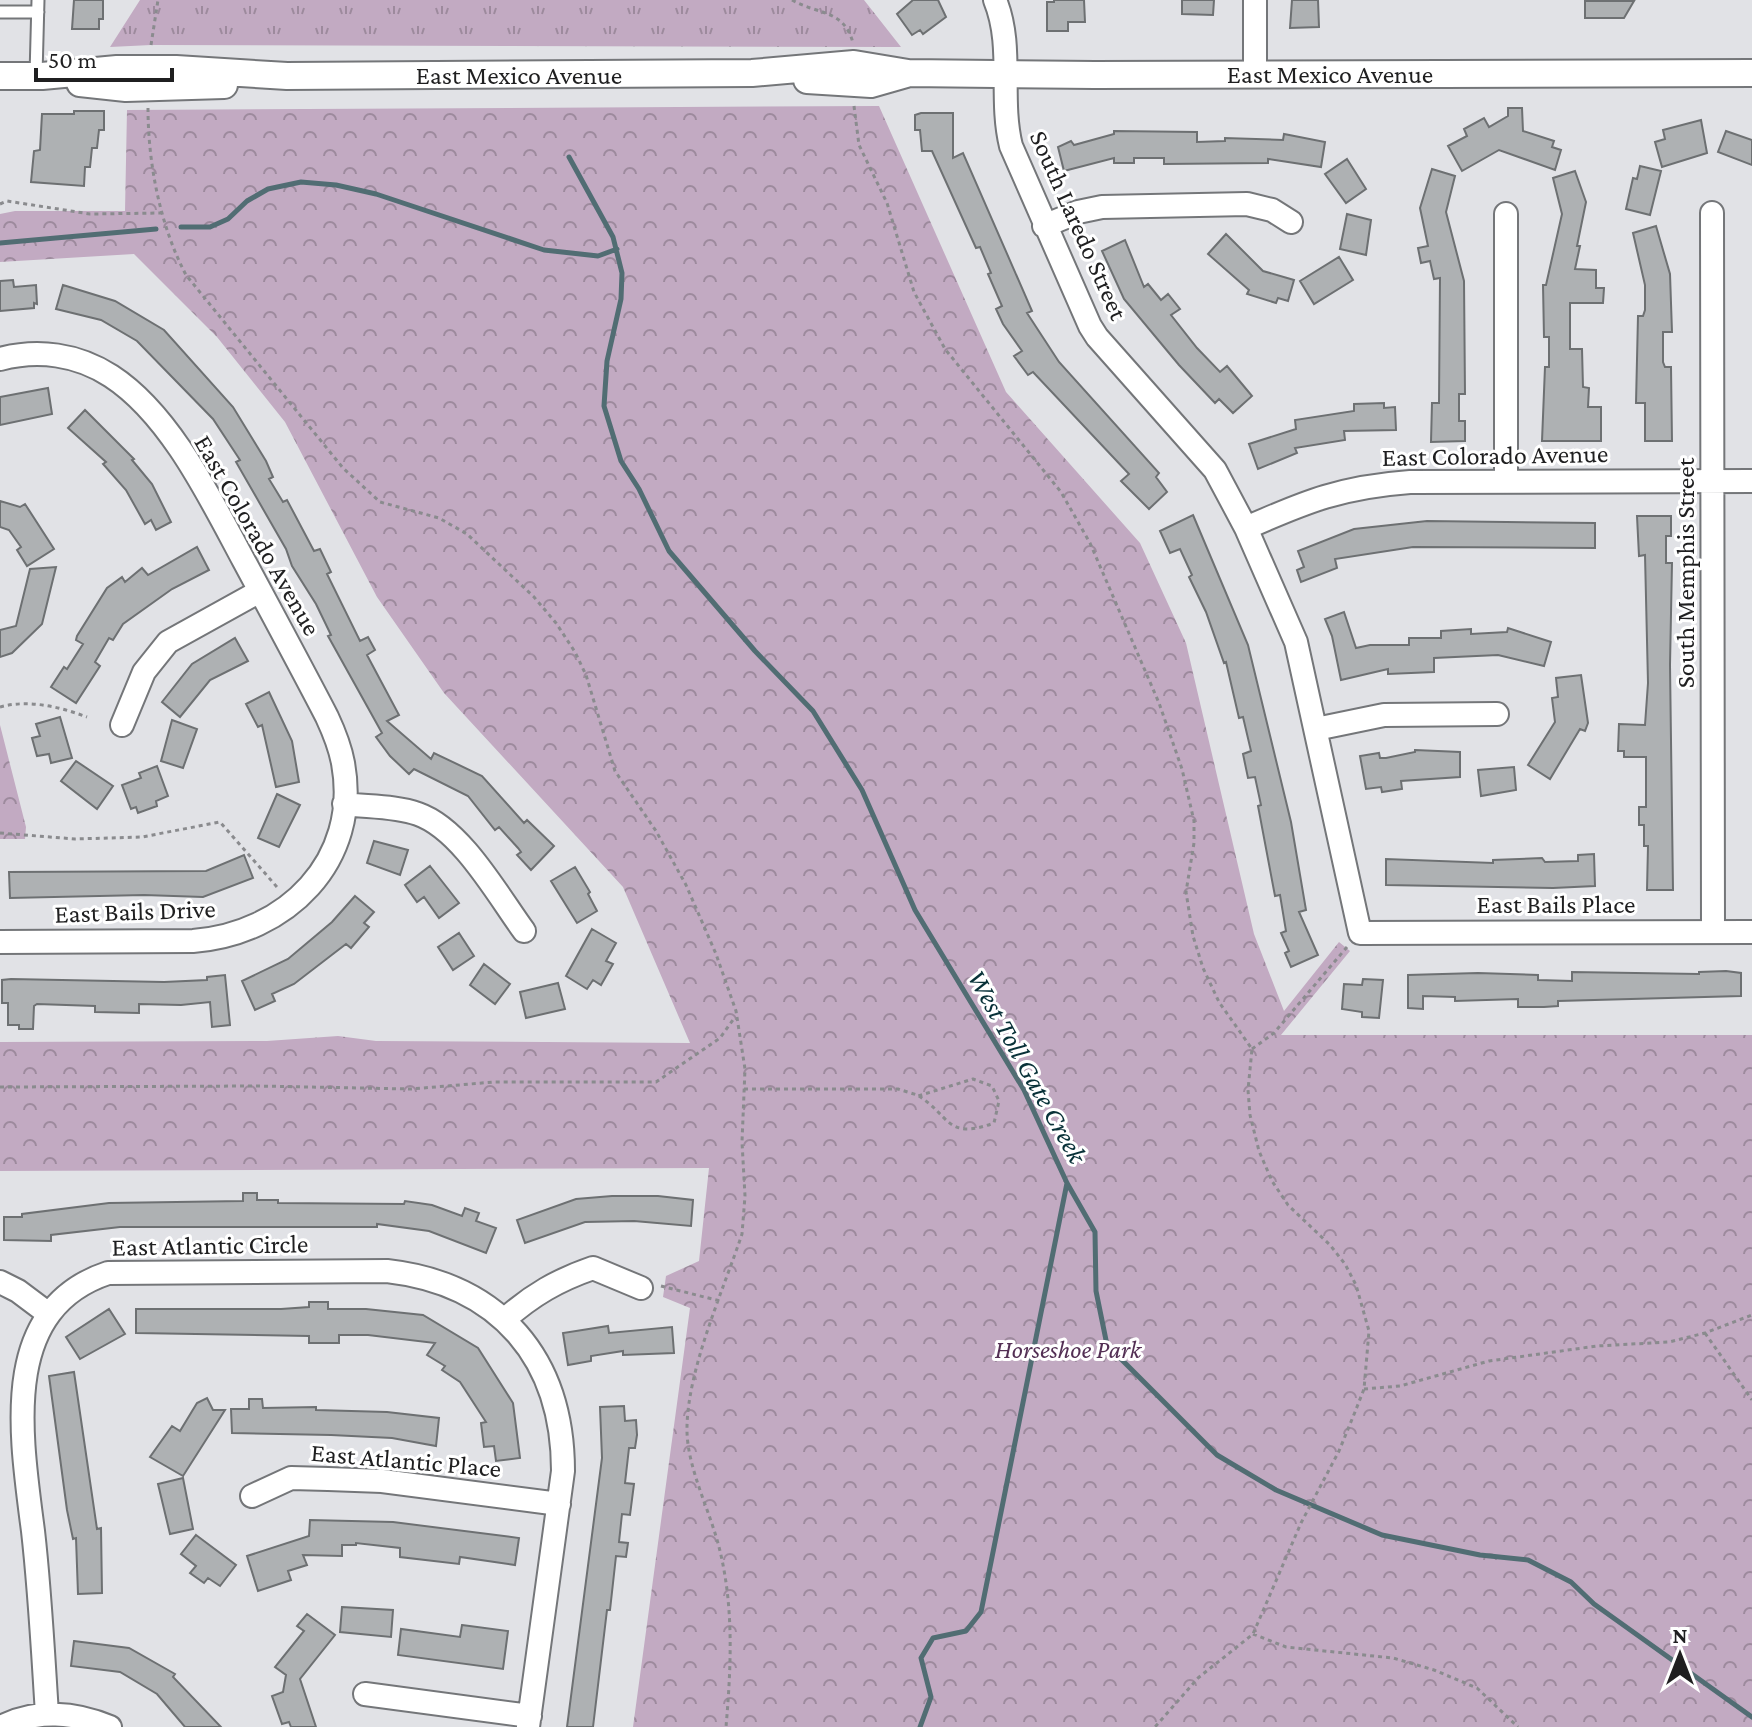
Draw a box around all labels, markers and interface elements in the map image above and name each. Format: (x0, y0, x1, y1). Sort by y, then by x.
scale bar (36, 32, 172, 82)
text: 50 m (48, 46, 97, 73)
street label: East Mexico Avenue (1227, 60, 1433, 89)
street label: East Mexico Avenue (416, 61, 622, 90)
street label: South Laredo Street (1024, 126, 1133, 325)
street label: East Colorado Avenue (188, 430, 327, 641)
street label: East Colorado Avenue (1382, 439, 1608, 472)
street label: South Memphis Street (1671, 457, 1700, 688)
street label: East Bails Place (1477, 890, 1635, 919)
street label: East Bails Drive (54, 894, 216, 929)
water label: West Toll Gate Creek (962, 964, 1094, 1170)
street label: East Atlantic Circle (111, 1229, 309, 1262)
park label: Horseshoe Park (995, 1335, 1143, 1364)
street label: East Atlantic Place (310, 1438, 502, 1483)
north arrow (1640, 1615, 1720, 1695)
text: N (1673, 1623, 1688, 1648)

